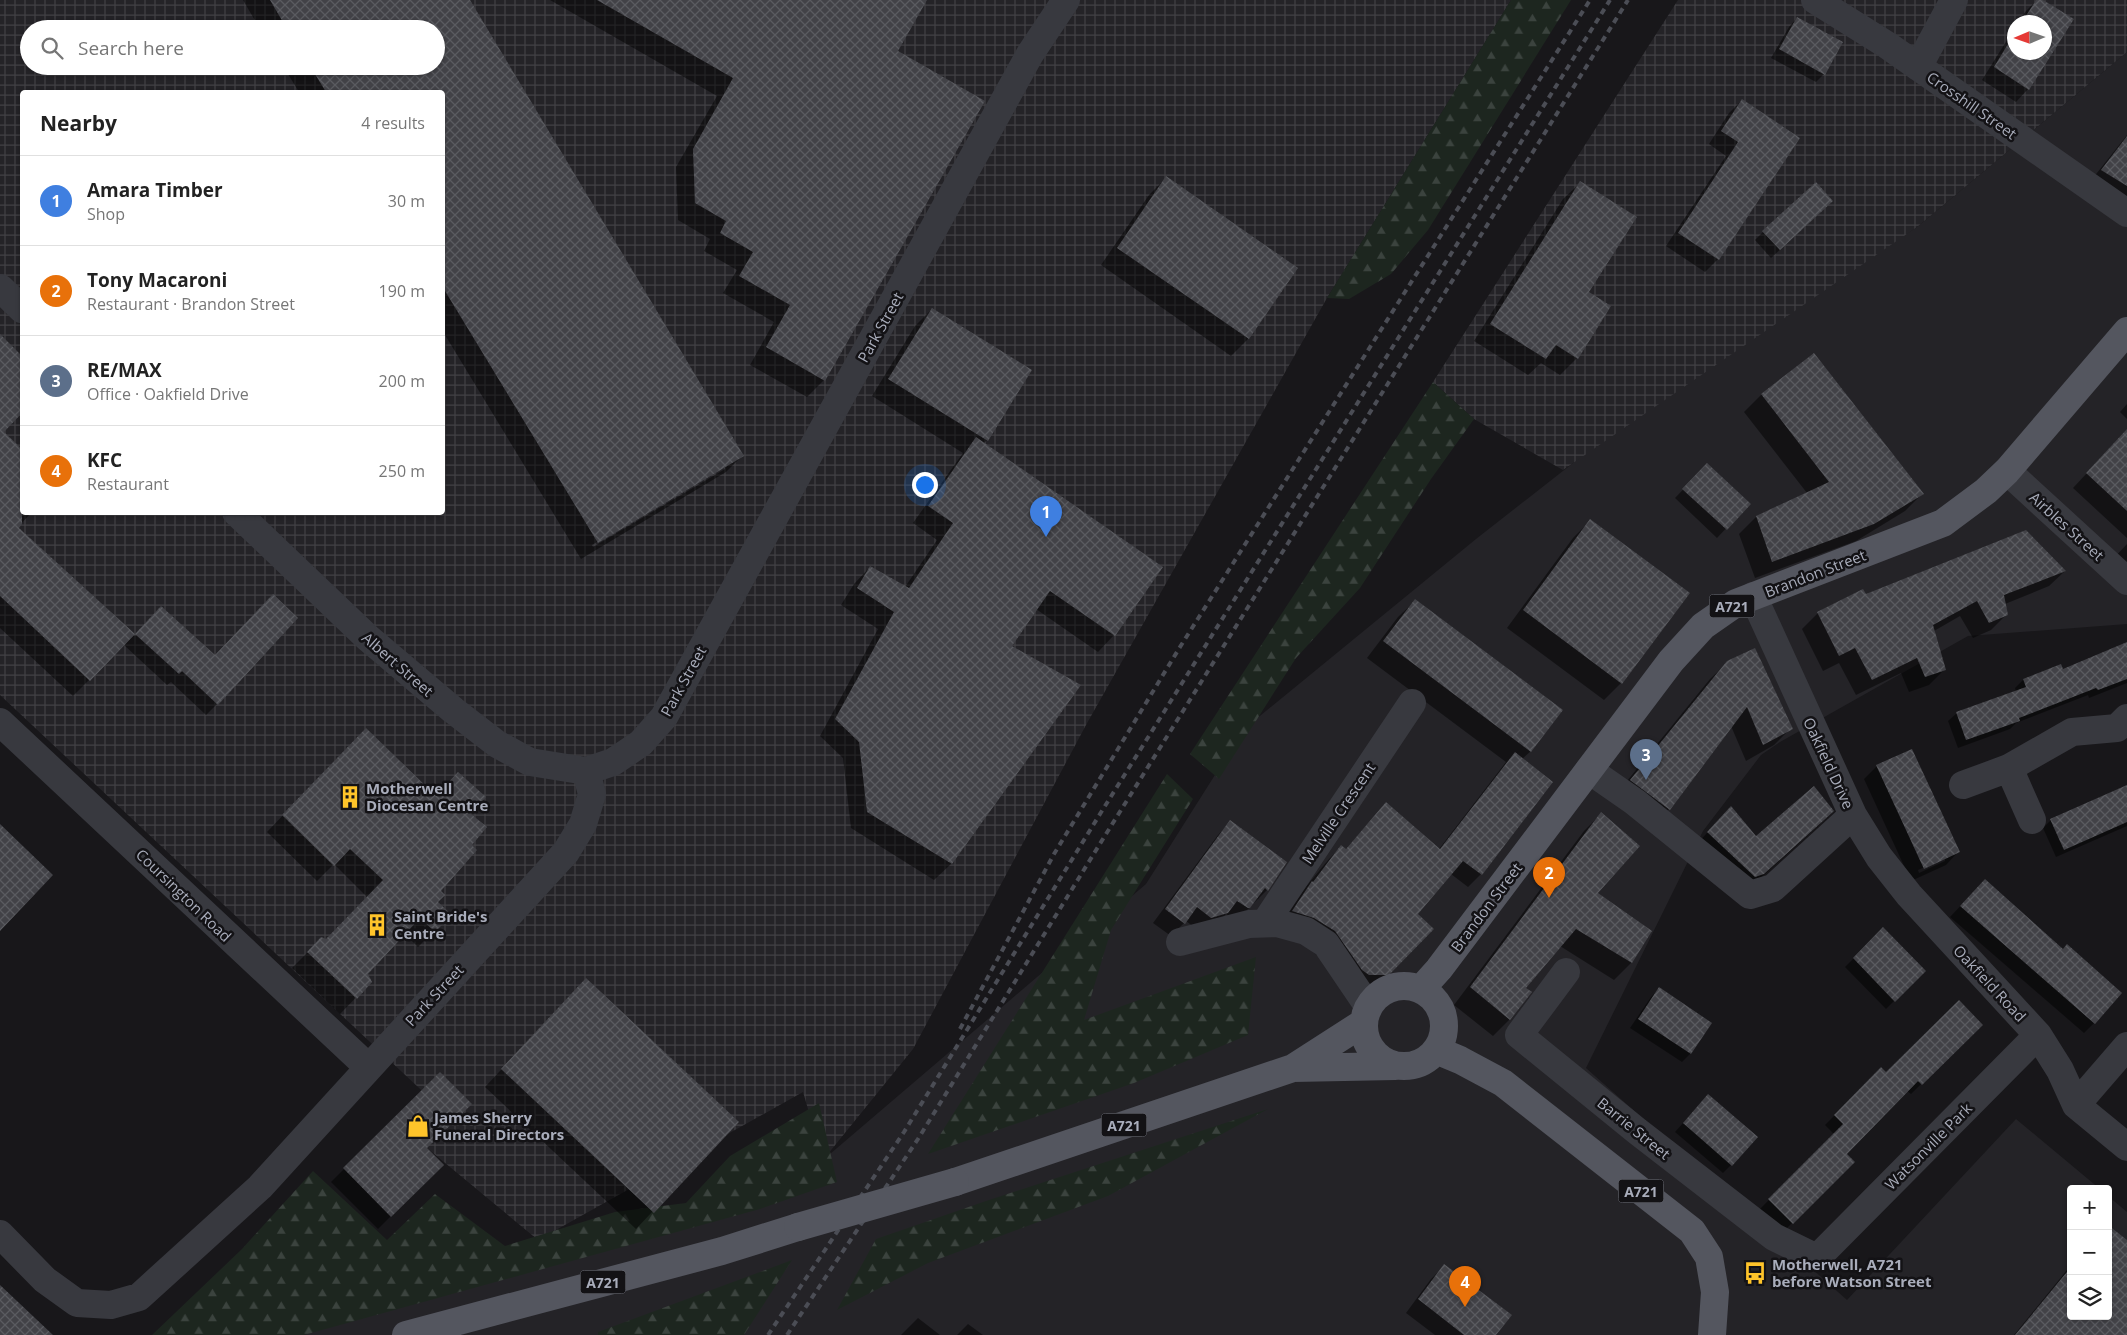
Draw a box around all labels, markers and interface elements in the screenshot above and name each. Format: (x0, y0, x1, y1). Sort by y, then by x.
north arrow (2007, 15, 2052, 60)
search box (20, 20, 445, 75)
icon: search (38, 34, 66, 62)
text: Search here (78, 35, 184, 61)
street label: Crosshill Street (1923, 67, 2021, 143)
text: Nearby (40, 109, 117, 137)
text: 4 results (361, 112, 425, 134)
text: Amara Timber (87, 177, 223, 203)
text: 1 (51, 190, 61, 212)
text: 30 m (388, 190, 425, 212)
text: Shop (87, 203, 125, 225)
text: Tony Macaroni (87, 267, 227, 293)
text: 2 (51, 280, 61, 302)
text: 190 m (379, 280, 425, 302)
street label: Park Street (853, 288, 907, 366)
text: Restaurant · Brandon Street (87, 293, 295, 315)
text: RE/MAX (87, 357, 162, 383)
text: 3 (51, 370, 61, 392)
text: 200 m (379, 370, 425, 392)
text: Office · Oakfield Drive (87, 383, 249, 405)
text: KFC (87, 447, 122, 473)
text: 4 (51, 460, 61, 482)
text: 250 m (379, 460, 425, 482)
your location (912, 472, 938, 498)
text: Restaurant (87, 473, 169, 495)
street label: Airbles Street (2025, 487, 2109, 565)
pin: 1 (1030, 496, 1062, 537)
street label: Brandon Street (1762, 545, 1868, 601)
road number: A721 (1710, 594, 1754, 618)
street label: Albert Street (358, 628, 438, 700)
street label: Park Street (656, 642, 710, 720)
street label: Oakfield Drive (1799, 714, 1859, 812)
pin: 3 (1630, 739, 1662, 780)
street label: Melville Crescent (1297, 758, 1379, 868)
place label: Motherwell Diocesan Centre (366, 778, 488, 815)
building icon: Motherwell Diocesan Centre (337, 784, 363, 810)
street label: Coursington Road (132, 844, 236, 946)
pin: 2 (1533, 857, 1565, 898)
street label: Brandon Street (1446, 858, 1526, 956)
place label: Saint Bride's Centre (394, 906, 487, 943)
building icon: Saint Bride's Centre (364, 912, 390, 938)
street label: Oakfield Road (1949, 940, 2031, 1026)
street label: Park Street (400, 960, 468, 1030)
street label: Barrie Street (1593, 1092, 1675, 1164)
street label: Watsonville Park (1880, 1098, 1976, 1194)
place label: James Sherry Funeral Directors (432, 1107, 564, 1144)
shop icon: James Sherry Funeral Directors (405, 1113, 431, 1139)
road number: A721 (1102, 1114, 1146, 1136)
road number: A721 (1618, 1180, 1664, 1202)
map controls (2067, 1185, 2112, 1320)
button: + (2067, 1185, 2112, 1230)
button: − (2067, 1230, 2112, 1275)
place label: Motherwell, A721 before Watson Street (1772, 1254, 1932, 1291)
bus stop icon: Motherwell, A721 before Watson Street (1742, 1260, 1768, 1286)
pin: 4 (1449, 1266, 1481, 1307)
road number: A721 (580, 1270, 626, 1294)
button: layers (2067, 1275, 2112, 1320)

